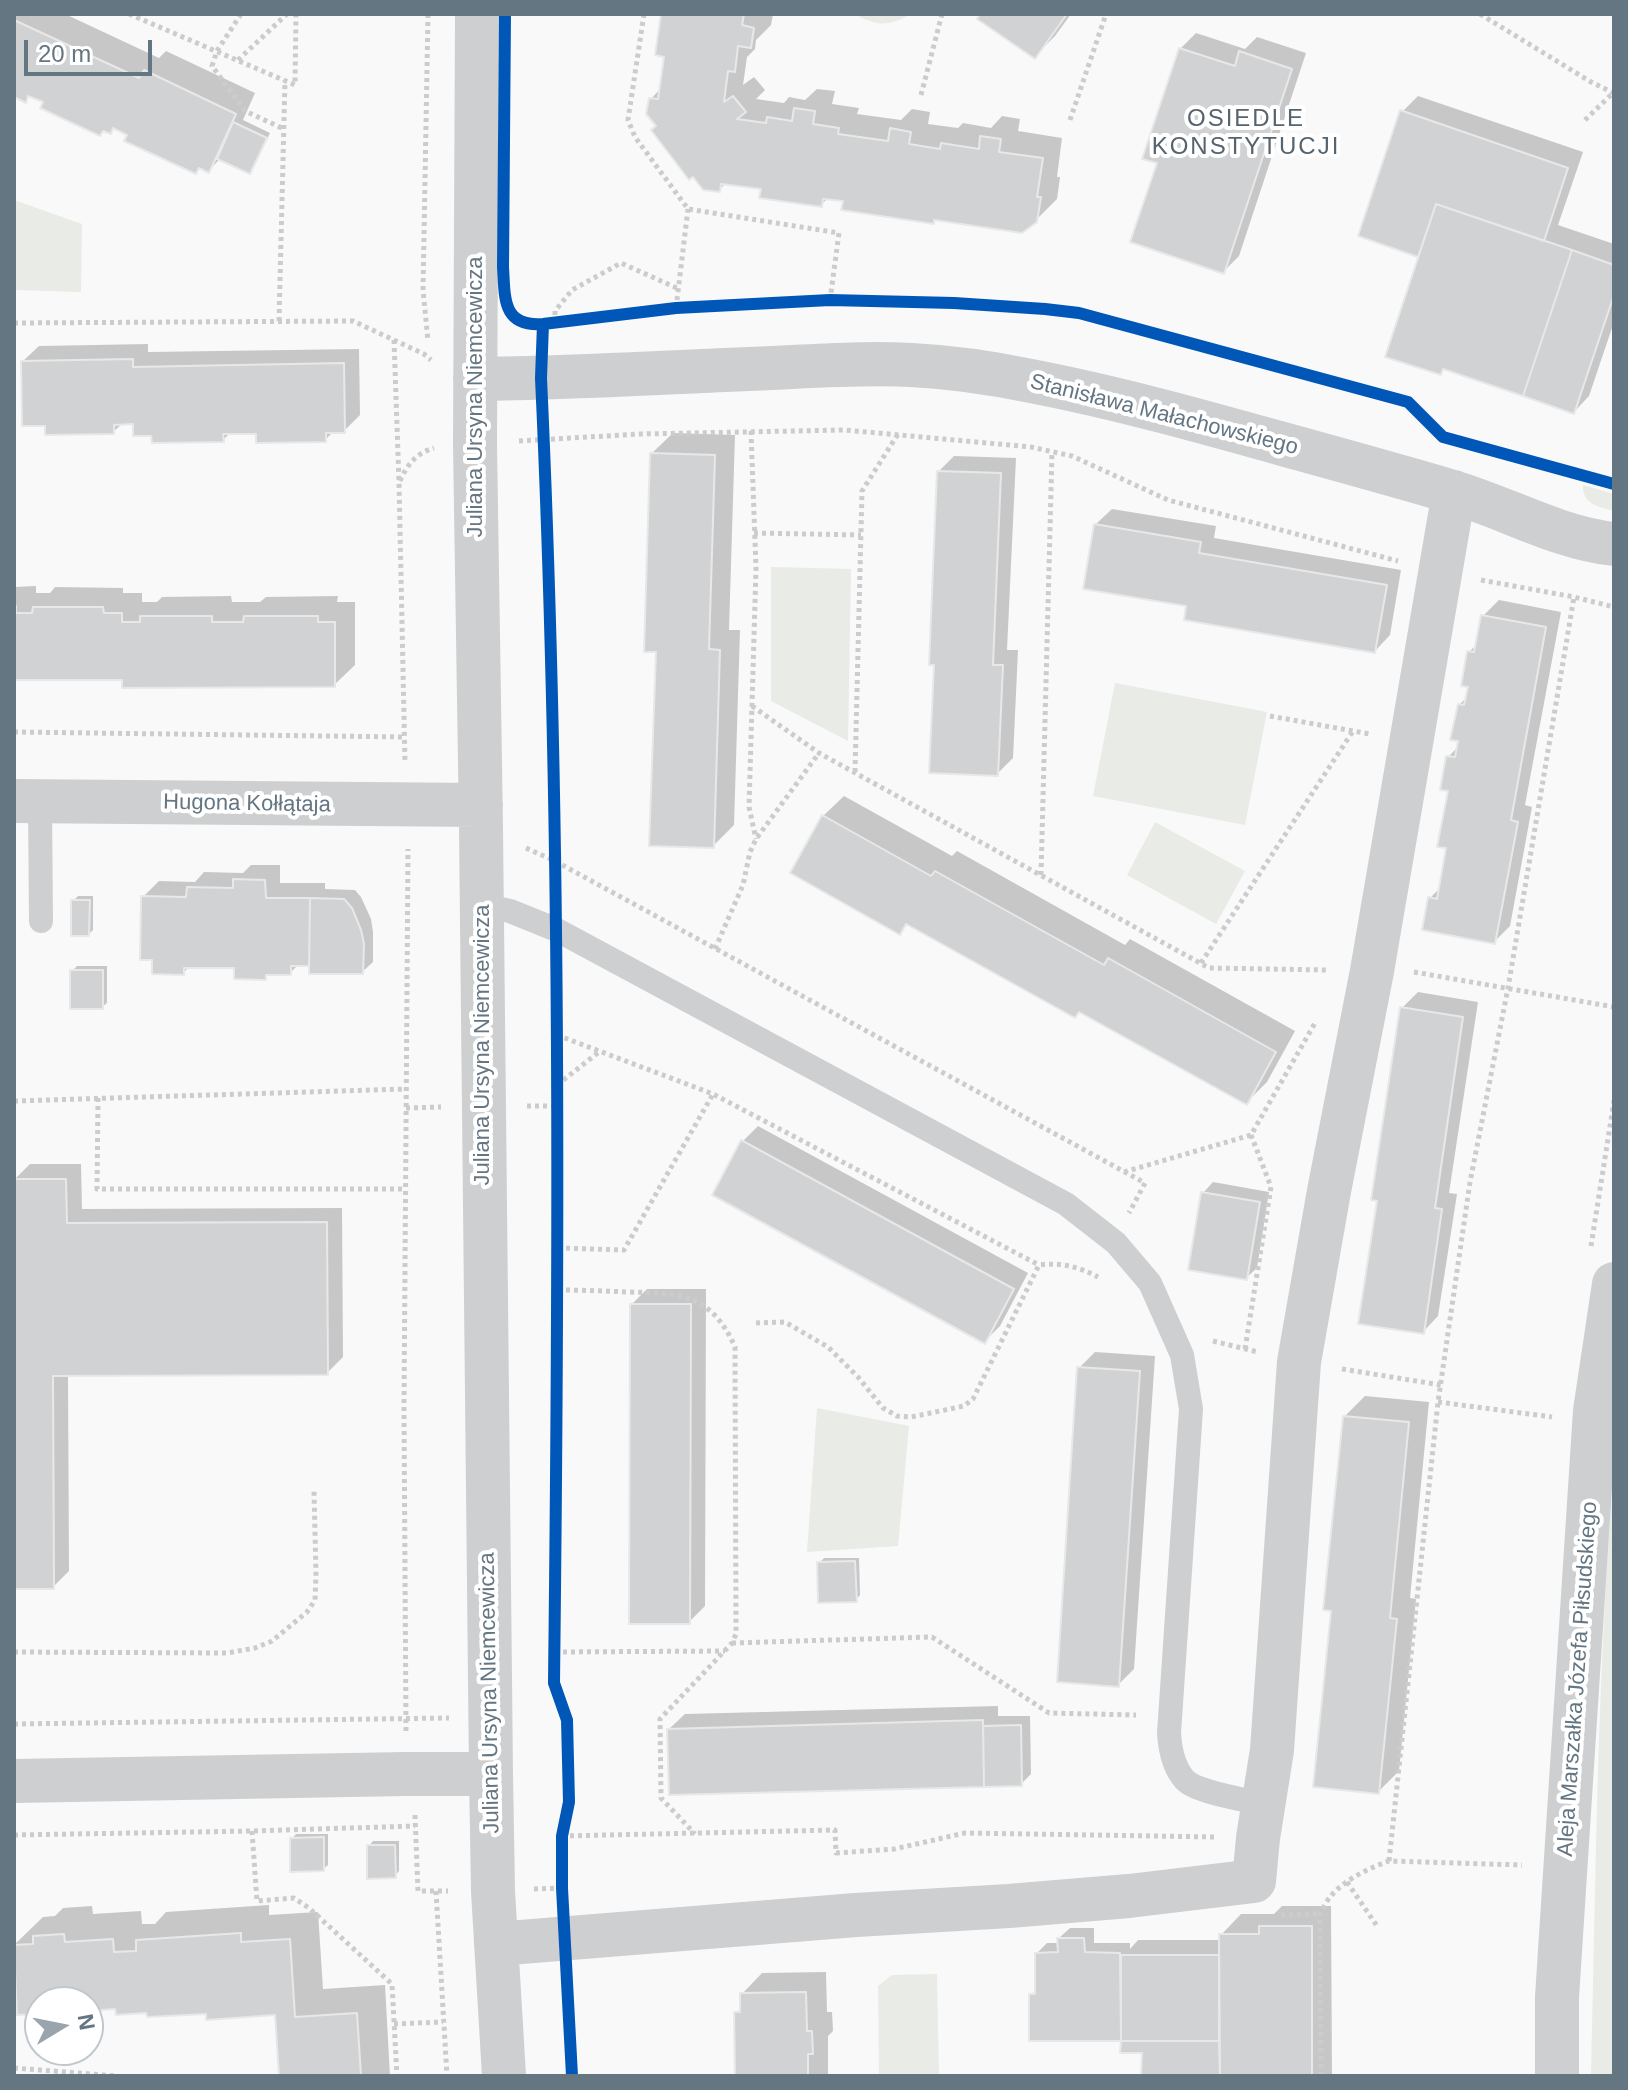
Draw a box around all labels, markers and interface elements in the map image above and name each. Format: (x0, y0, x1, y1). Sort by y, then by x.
scale bar (28, 24, 156, 74)
text: 20 m (38, 40, 91, 67)
district label: OSIEDLE KONSTYTUCJI (1152, 105, 1340, 161)
street label: Juliana Ursyna Niemcewicza (463, 256, 489, 538)
street label: Stanisława Małachowskiego (1027, 369, 1301, 461)
street label: Hugona Kołłątaja (163, 789, 331, 819)
street label: Juliana Ursyna Niemcewicza (470, 904, 496, 1186)
street label: Aleja Marszałka Józefa Piłsudskiego (1552, 1501, 1604, 1857)
street label: Juliana Ursyna Niemcewicza (474, 1552, 506, 1834)
north arrow (24, 1986, 104, 2066)
text: N (72, 2012, 100, 2032)

